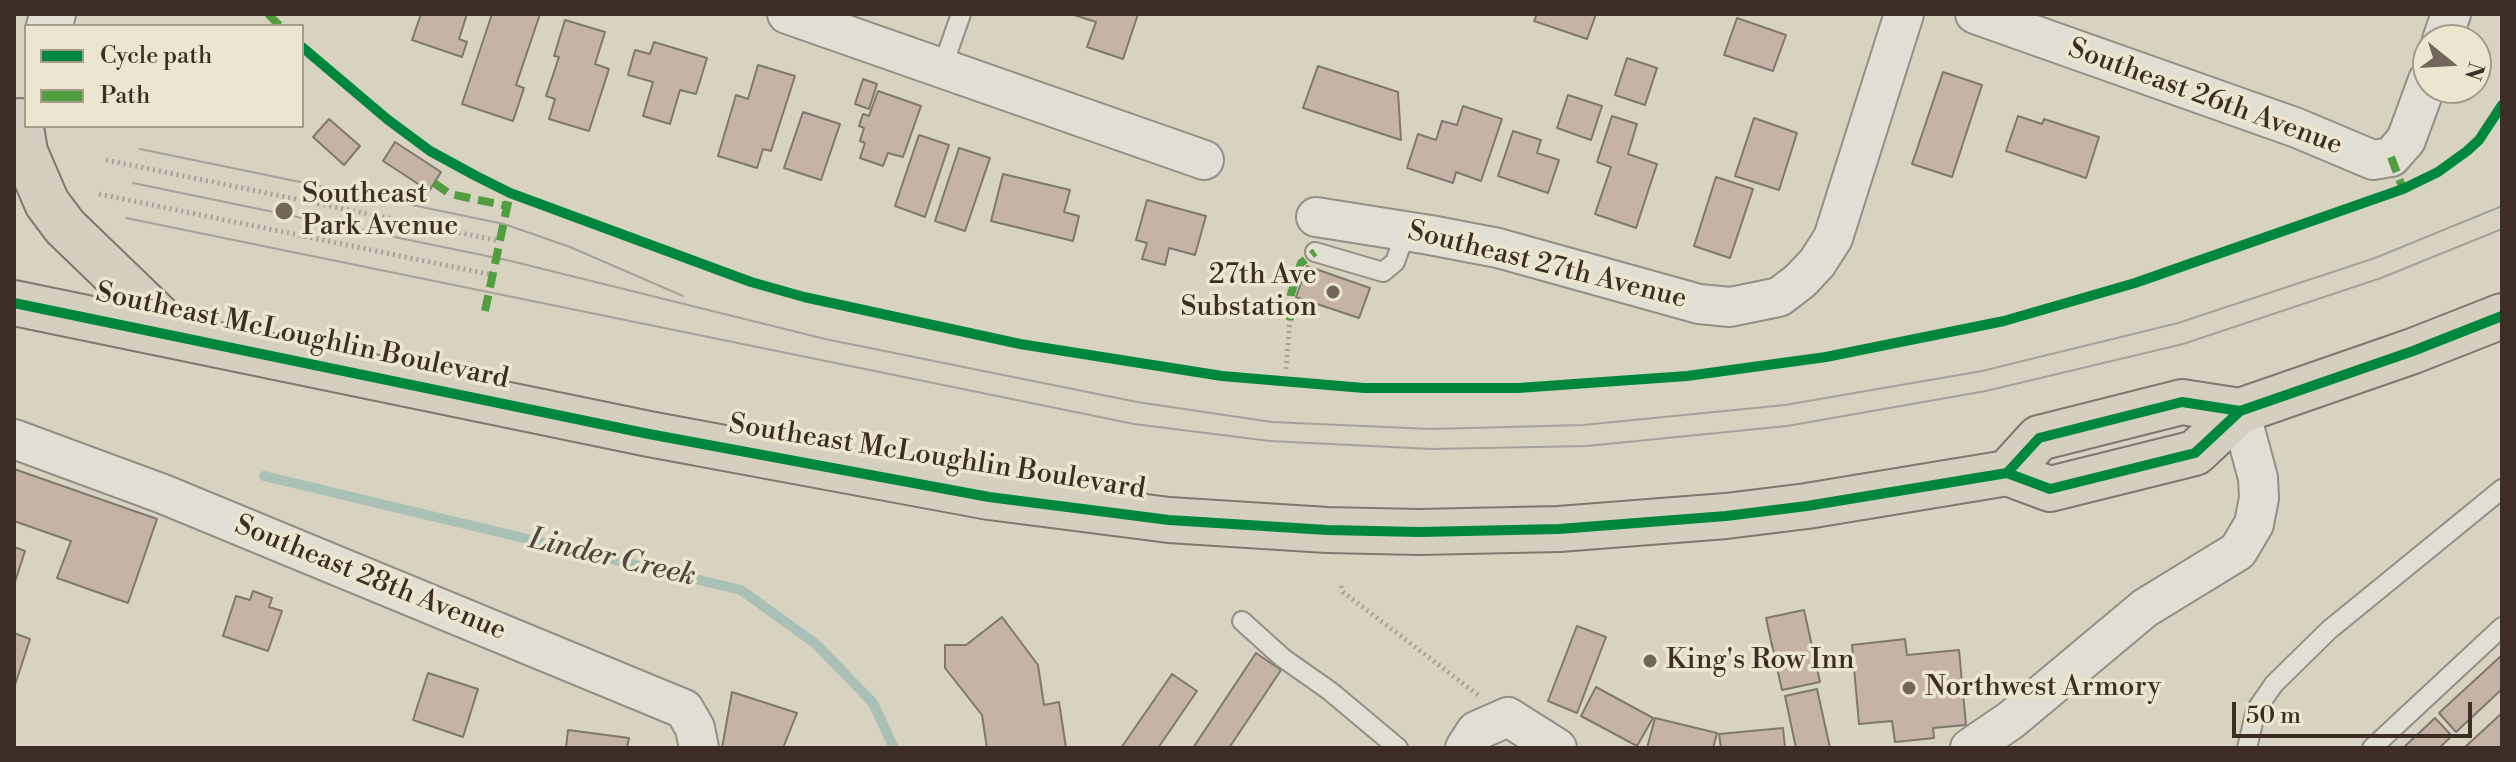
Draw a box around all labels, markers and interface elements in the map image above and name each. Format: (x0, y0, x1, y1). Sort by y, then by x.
legend (24, 24, 304, 128)
north arrow (2412, 24, 2492, 104)
street label: Southeast 26th Avenue (2063, 33, 2347, 163)
text: Cycle path (100, 41, 212, 71)
text: N (2458, 59, 2489, 83)
text: Path (100, 81, 150, 111)
place label: Southeast Park Avenue (302, 178, 458, 244)
marker: Southeast Park Avenue (273, 200, 295, 222)
street label: Southeast 27th Avenue (1404, 215, 1690, 317)
place label: 27th Ave Substation (1180, 259, 1317, 325)
street label: Southeast McLoughlin Boulevard (93, 277, 511, 397)
marker: 27th Ave Substation (1324, 283, 1342, 301)
street label: Southeast McLoughlin Boulevard (726, 408, 1148, 508)
street label: Southeast 28th Avenue (230, 509, 510, 649)
water label: Linder Creek (525, 522, 699, 596)
place label: King's Row Inn (1666, 644, 1855, 678)
marker: King's Row Inn (1641, 652, 1659, 670)
place label: Northwest Armory (1925, 671, 2161, 705)
marker: Northwest Armory (1900, 679, 1918, 697)
scale bar (2236, 686, 2476, 736)
text: 50 m (2246, 701, 2301, 731)

